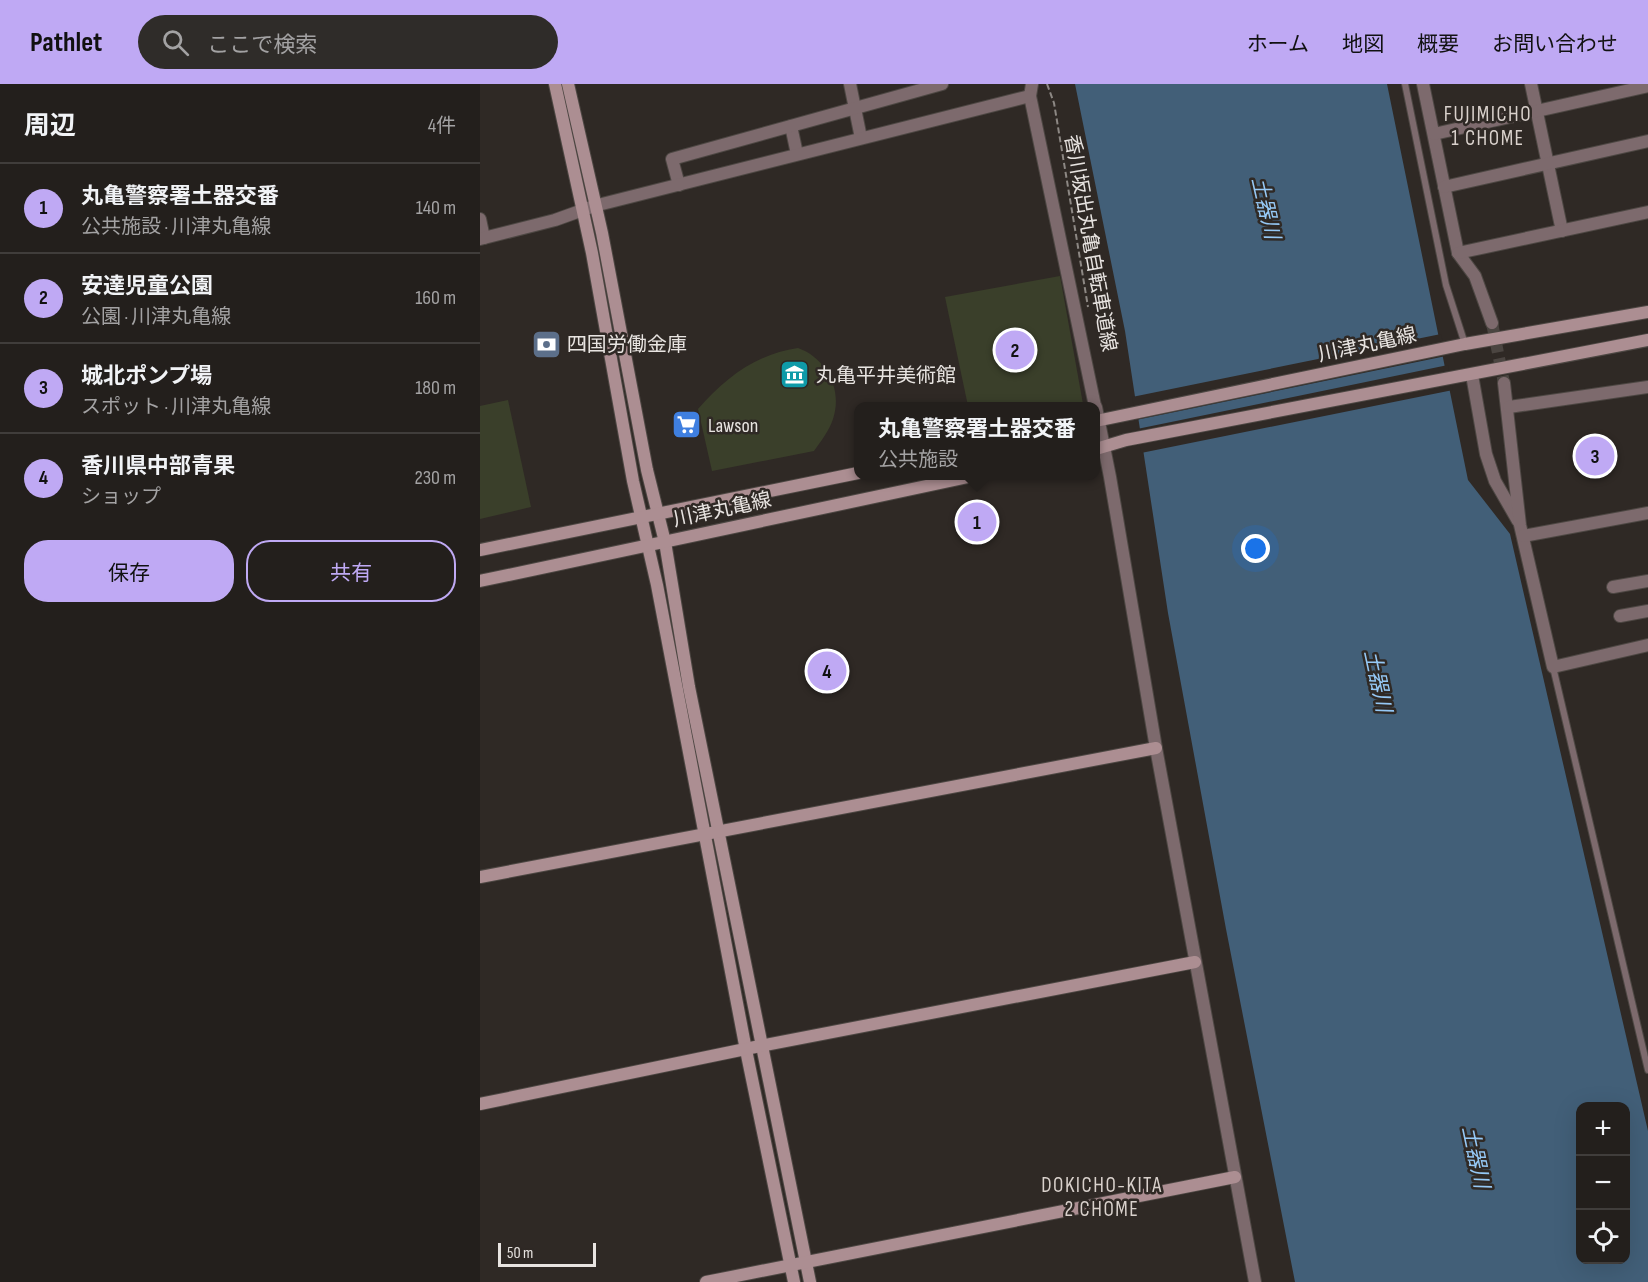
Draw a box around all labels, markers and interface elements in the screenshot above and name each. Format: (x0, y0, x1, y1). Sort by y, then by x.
search box (138, 15, 558, 69)
text: Pathlet (30, 26, 102, 59)
icon: search (159, 26, 192, 59)
text: ここで検索 (207, 32, 317, 59)
text: ホーム (1247, 32, 1309, 57)
text: 地図 (1342, 32, 1384, 57)
text: 概要 (1417, 32, 1459, 57)
text: お問い合わせ (1492, 32, 1618, 57)
district label: FUJIMICHO 1 CHOME (1444, 102, 1532, 151)
text: 周辺 (24, 111, 76, 142)
text: 4件 (428, 114, 456, 138)
street label: 香川坂出丸亀自転車道線 (1059, 133, 1121, 354)
water label: 土器川 (1246, 175, 1285, 244)
text: 丸亀警察署土器交番 (81, 183, 279, 210)
text: 1 (40, 196, 47, 220)
text: 140 m (416, 196, 456, 220)
text: 公共施設 · 川津丸亀線 (81, 215, 271, 239)
text: 安達児童公園 (81, 273, 213, 300)
text: 2 (39, 286, 48, 310)
text: 160 m (415, 286, 456, 310)
text: 公園 · 川津丸亀線 (81, 305, 231, 329)
street label: 川津丸亀線 (1316, 323, 1419, 367)
bank icon: 四国労働金庫 (530, 328, 562, 360)
pin: 2 (996, 328, 1034, 372)
place label: 四国労働金庫 (567, 333, 687, 357)
museum icon: 丸亀平井美術館 (779, 359, 811, 391)
text: 城北ポンプ場 (81, 363, 212, 390)
place label: 丸亀平井美術館 (816, 364, 956, 388)
text: 3 (39, 376, 48, 400)
text: 180 m (415, 376, 456, 400)
text: スポット · 川津丸亀線 (81, 395, 271, 419)
popup (854, 402, 1100, 480)
supermarket icon: Lawson (671, 409, 703, 441)
place label: Lawson (708, 414, 758, 438)
text: 丸亀警察署土器交番 (878, 416, 1076, 443)
pin: 3 (1576, 434, 1614, 478)
text: 公共施設 (878, 448, 958, 472)
text: 香川県中部青果 (81, 453, 235, 480)
text: 4 (39, 466, 48, 490)
text: 230 m (414, 466, 456, 490)
text: ショップ (81, 485, 161, 509)
street label: 川津丸亀線 (671, 488, 774, 532)
pin: 1 (958, 500, 996, 544)
your location (1241, 534, 1270, 563)
button: 保存 (24, 540, 234, 602)
button: 共有 (246, 540, 456, 602)
pin: 4 (808, 648, 846, 694)
water label: 土器川 (1359, 648, 1397, 716)
map controls (1576, 1102, 1630, 1264)
button: + (1576, 1102, 1630, 1156)
water label: 土器川 (1457, 1124, 1495, 1192)
button: − (1576, 1156, 1630, 1210)
district label: DOKICHO-KITA 2 CHOME (1041, 1173, 1163, 1222)
button: locate (1576, 1210, 1630, 1264)
scale bar (498, 1240, 596, 1268)
text: 50 m (507, 1244, 533, 1263)

